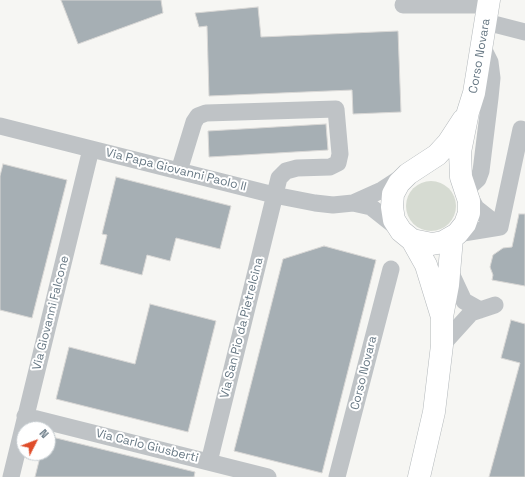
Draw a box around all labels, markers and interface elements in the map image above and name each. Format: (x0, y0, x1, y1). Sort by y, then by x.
street label: Corso Novara (466, 17, 494, 95)
street label: Via Papa Giovanni Paolo II (104, 146, 248, 194)
street label: Via Giovanni Falcone (30, 254, 72, 372)
street label: Via San Pio da Pietrelcina (218, 256, 266, 400)
street label: Corso Novara (348, 334, 380, 412)
north arrow (16, 421, 56, 461)
text: N (37, 426, 52, 441)
street label: Via Carlo Giusberti (94, 426, 200, 466)

